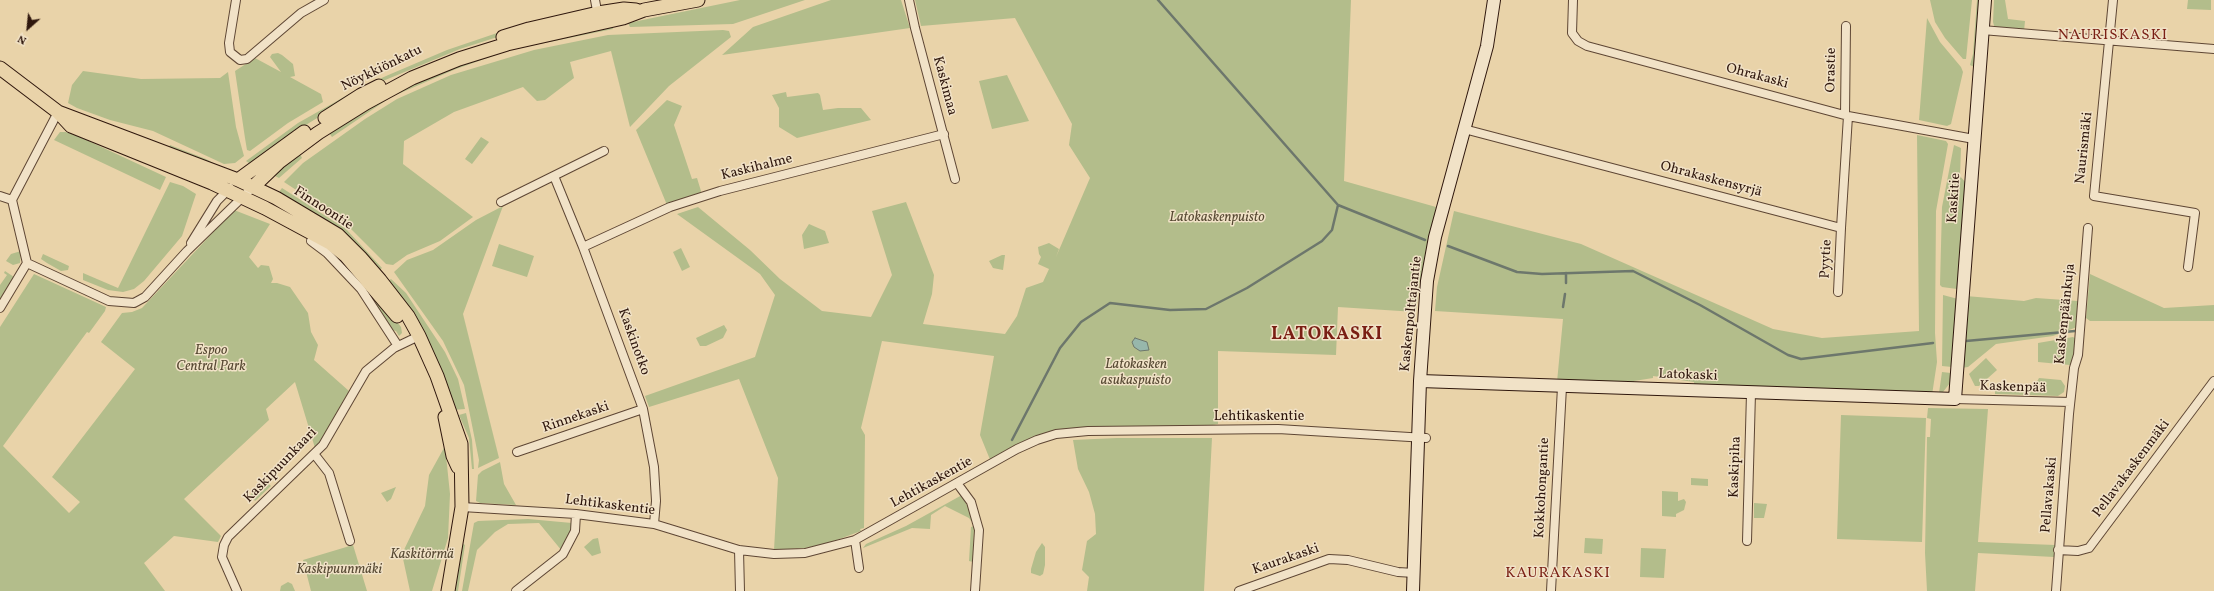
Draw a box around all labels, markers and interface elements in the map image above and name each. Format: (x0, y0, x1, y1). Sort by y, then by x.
north arrow (8, 8, 48, 48)
district label: NAURISKASKI (2058, 27, 2168, 45)
text: N (15, 31, 29, 48)
street label: Nöykkiönkatu (339, 42, 425, 96)
street label: Orastie (1823, 47, 1841, 93)
street label: Kaskimaa (928, 55, 960, 117)
street label: Ohrakaski (1724, 61, 1790, 93)
street label: Naurismäki (2073, 111, 2097, 185)
street label: Kaskihalme (720, 151, 794, 185)
street label: Ohrakaskensyrjä (1658, 158, 1764, 202)
street label: Kaskitie (1945, 172, 1965, 224)
street label: Finnoontie (290, 184, 356, 234)
park label: Latokaskenpuisto (1169, 210, 1265, 226)
street label: Pyytie (1818, 239, 1836, 279)
street label: Kaskenpolttajantie (1398, 255, 1426, 373)
street label: Kaskenpäänkuja (2052, 263, 2080, 365)
street label: Kaskinotko (613, 306, 653, 378)
district label: LATOKASKI (1271, 325, 1383, 347)
park label: Espoo Central Park (176, 343, 246, 376)
park label: Latokasken asukaspuisto (1101, 357, 1171, 390)
street label: Latokaski (1658, 367, 1718, 385)
street label: Kaskenpää (1979, 378, 2047, 398)
street label: Rinnekaski (540, 399, 612, 437)
street label: Lehtikaskentie (1214, 409, 1304, 425)
street label: Pellavakaskenmäki (2090, 417, 2174, 521)
street label: Kaskipuunkaari (241, 425, 321, 507)
street label: Kaskipiha (1727, 436, 1745, 498)
street label: Kokkohongantie (1532, 437, 1554, 539)
street label: Lehtikaskentie (888, 454, 976, 512)
street label: Pellavakaski (2038, 456, 2062, 534)
street label: Lehtikaskentie (564, 492, 656, 520)
street label: Kaurakaski (1250, 541, 1322, 579)
park label: Kaskitörmä (390, 547, 454, 563)
park label: Kaskipuunmäki (296, 562, 382, 578)
district label: KAURAKASKI (1505, 565, 1611, 583)

